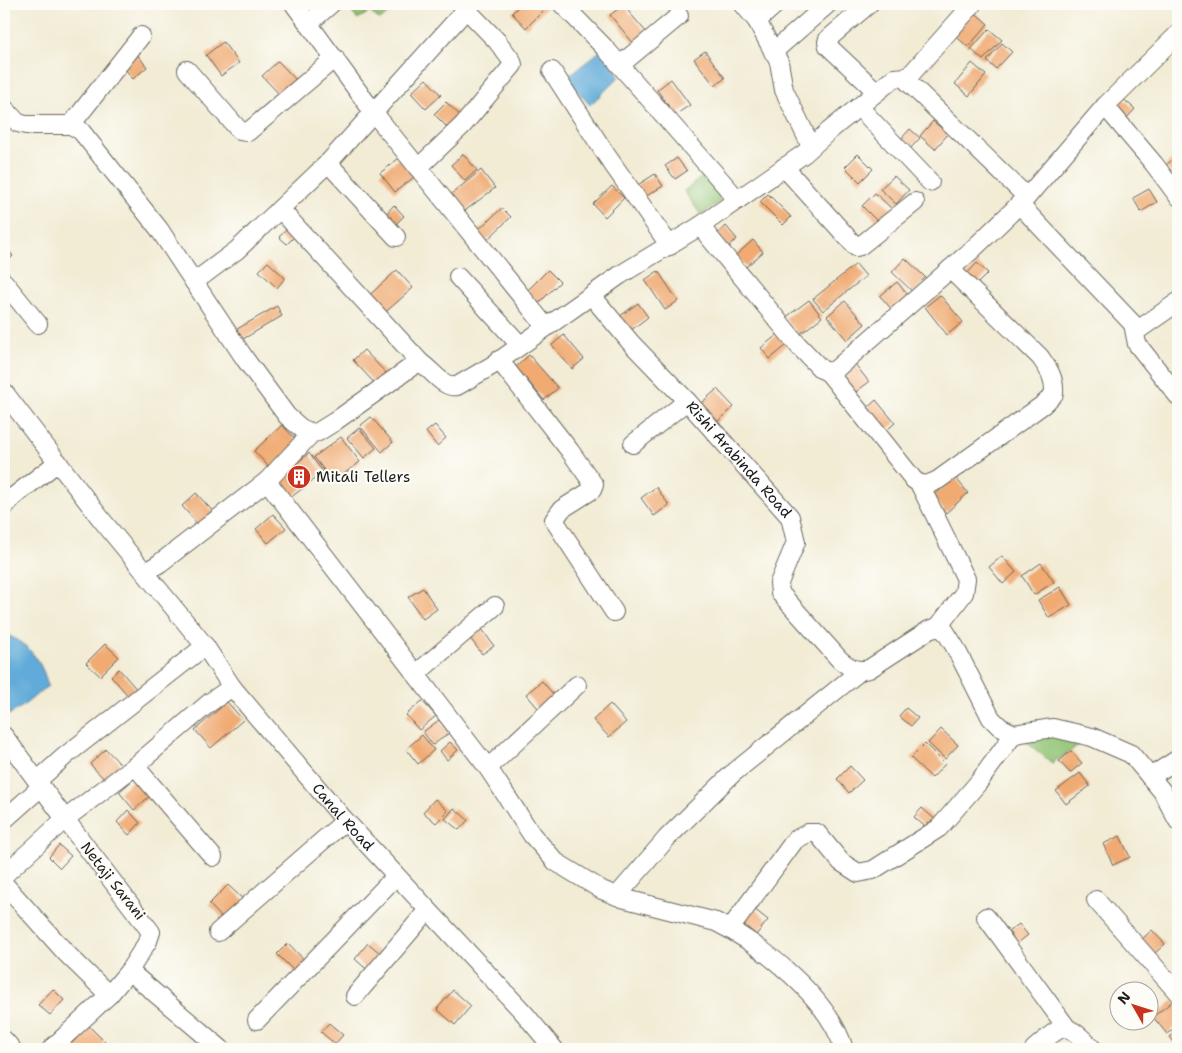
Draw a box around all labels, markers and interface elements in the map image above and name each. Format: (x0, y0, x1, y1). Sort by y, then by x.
street label: Rishi Arabinda Road (682, 397, 796, 523)
building icon: Mitali Tellers (286, 464, 312, 490)
place label: Mitali Tellers (316, 467, 410, 487)
street label: Canal Road (308, 779, 379, 855)
street label: Netaji Sarani (76, 838, 150, 924)
north arrow (1110, 980, 1160, 1030)
text: N (1113, 988, 1134, 1008)

